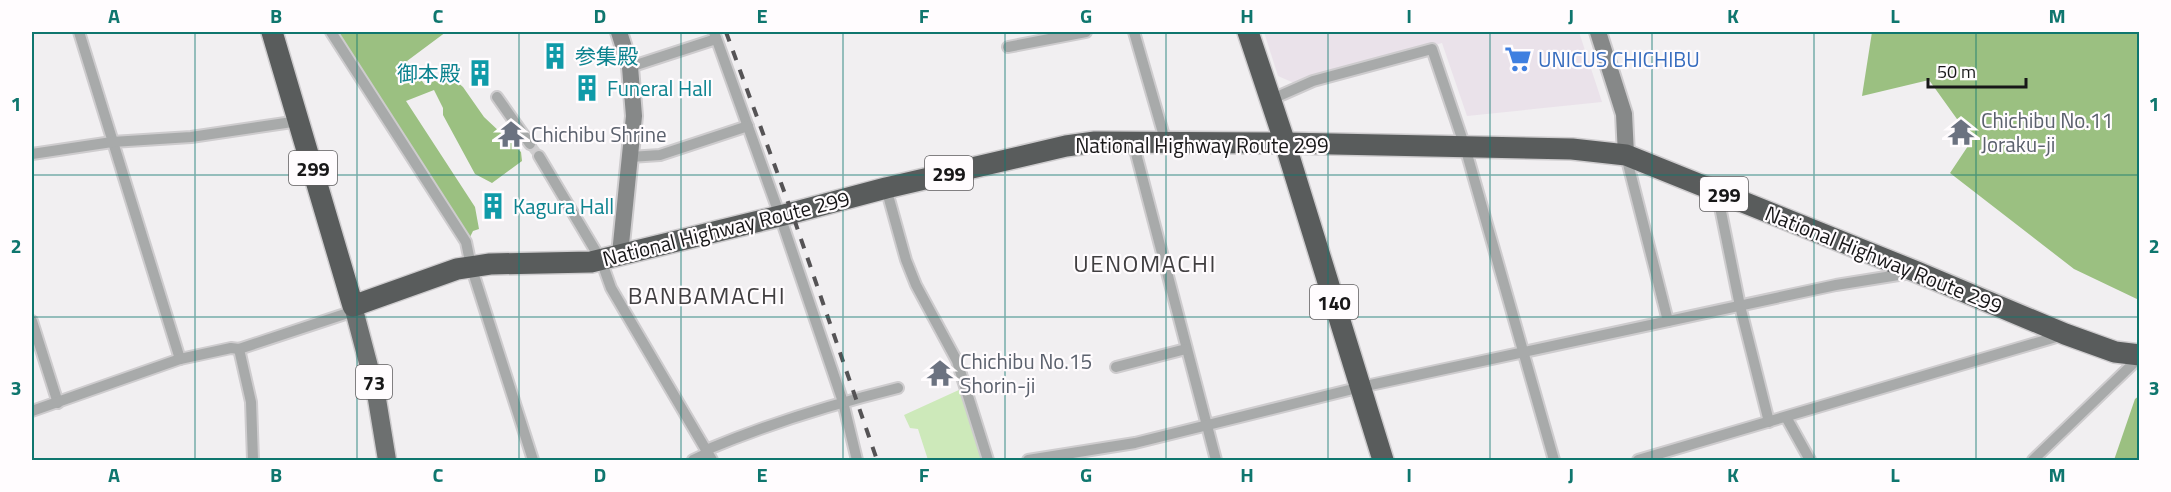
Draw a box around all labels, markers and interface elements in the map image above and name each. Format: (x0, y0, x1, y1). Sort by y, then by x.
text: A (108, 0, 120, 31)
text: B (270, 0, 282, 31)
text: C (433, 0, 444, 31)
text: D (594, 0, 606, 31)
text: E (756, 0, 768, 31)
text: F (919, 0, 930, 31)
text: G (1080, 0, 1092, 31)
text: H (1240, 0, 1254, 31)
text: I (1406, 0, 1412, 31)
text: J (1568, 0, 1574, 31)
text: K (1727, 0, 1739, 31)
text: L (1890, 0, 1900, 31)
text: M (2048, 0, 2066, 31)
place label: 参集殿 (575, 40, 638, 72)
building icon: 参集殿 (540, 41, 570, 71)
place label: UNICUS CHICHIBU (1538, 43, 1700, 75)
supermarket icon: UNICUS CHICHIBU (1503, 44, 1533, 74)
scale bar (1928, 51, 2026, 89)
place label: 御本殿 (397, 57, 460, 89)
building icon: 御本殿 (465, 58, 495, 88)
text: 50 m (1937, 58, 1976, 85)
place label: Funeral Hall (607, 72, 712, 104)
building icon: Funeral Hall (572, 73, 602, 103)
text: 1 (10, 88, 22, 119)
text: 1 (2148, 88, 2160, 119)
place label: Chichibu No.11 Joraku-ji (1981, 104, 2113, 160)
temple icon: Chichibu No.11 Joraku-ji (1946, 117, 1976, 147)
place label: Chichibu Shrine (531, 118, 667, 150)
temple icon: Chichibu Shrine (496, 119, 526, 149)
street label: National Highway Route 299 (1075, 129, 1329, 161)
road number: 299 (289, 151, 337, 185)
road number: 299 (925, 156, 973, 190)
road number: 299 (1700, 177, 1748, 211)
street label: National Highway Route 299 (599, 182, 853, 274)
place label: Kagura Hall (513, 190, 614, 222)
building icon: Kagura Hall (478, 191, 508, 221)
street label: National Highway Route 299 (1760, 197, 2008, 321)
text: 2 (10, 230, 22, 261)
text: 2 (2148, 230, 2160, 261)
district label: UENOMACHI (1073, 245, 1217, 281)
district label: BANBAMACHI (628, 277, 786, 313)
road number: 140 (1310, 285, 1358, 319)
place label: Chichibu No.15 Shorin-ji (960, 345, 1092, 401)
temple icon: Chichibu No.15 Shorin-ji (925, 358, 955, 388)
road number: 73 (356, 365, 392, 399)
text: 3 (10, 372, 22, 403)
text: 3 (2148, 372, 2160, 403)
text: A (108, 459, 120, 490)
text: B (270, 459, 282, 490)
text: C (433, 459, 444, 490)
text: D (594, 459, 606, 490)
text: E (756, 459, 768, 490)
text: F (919, 459, 930, 490)
text: G (1080, 459, 1092, 490)
text: H (1240, 459, 1254, 490)
text: I (1406, 459, 1412, 490)
text: J (1568, 459, 1574, 490)
text: K (1727, 459, 1739, 490)
text: L (1890, 459, 1900, 490)
text: M (2048, 459, 2066, 490)

